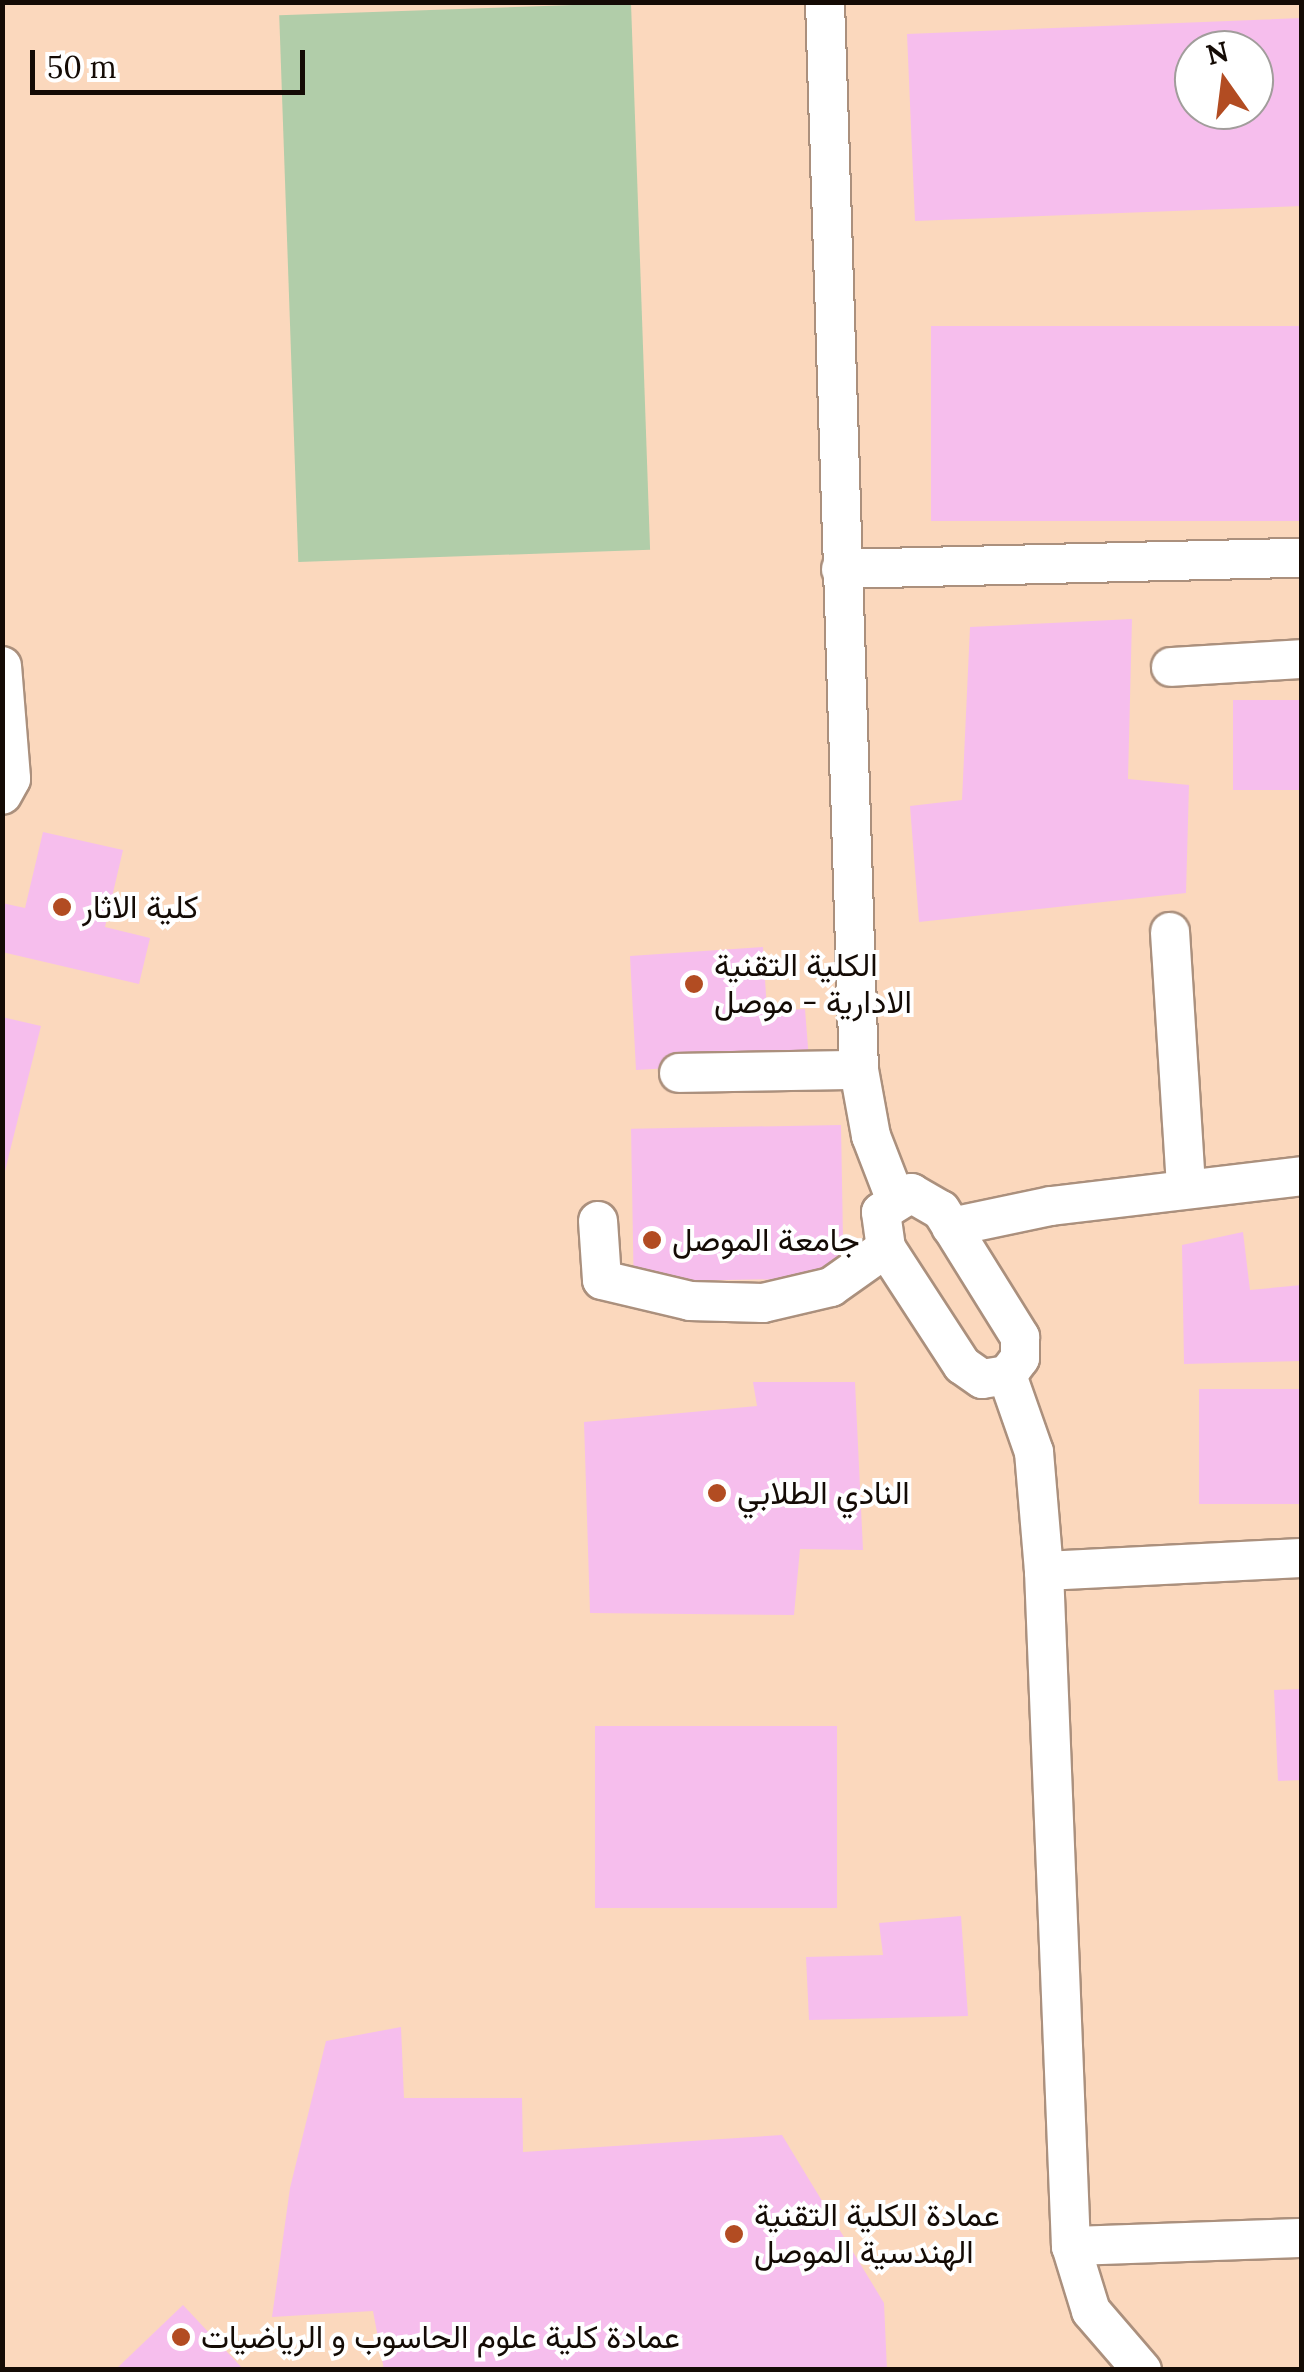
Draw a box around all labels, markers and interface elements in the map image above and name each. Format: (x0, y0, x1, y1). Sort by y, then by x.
scale bar (35, 30, 310, 92)
north arrow (1174, 30, 1274, 130)
text: N (1202, 33, 1232, 73)
text: 50 m (47, 48, 117, 86)
place label: كلية الاثار (82, 888, 199, 926)
marker: كلية الاثار (51, 896, 73, 918)
place label: الكلية التقنية الادارية - موصل (714, 947, 912, 1022)
marker: الكلية التقنية الادارية - موصل (683, 973, 705, 995)
place label: جامعة الموصل (672, 1221, 860, 1259)
marker: جامعة الموصل (641, 1229, 663, 1251)
place label: النادي الطلابي (737, 1474, 910, 1512)
marker: النادي الطلابي (706, 1482, 728, 1504)
place label: عمادة الكلية التقنية الهندسية الموصل (754, 2197, 1000, 2272)
marker: عمادة الكلية التقنية الهندسية الموصل (723, 2223, 745, 2245)
place label: عمادة كلية علوم الحاسوب و الرياضيات (201, 2318, 680, 2356)
marker: عمادة كلية علوم الحاسوب و الرياضيات (170, 2326, 192, 2348)

